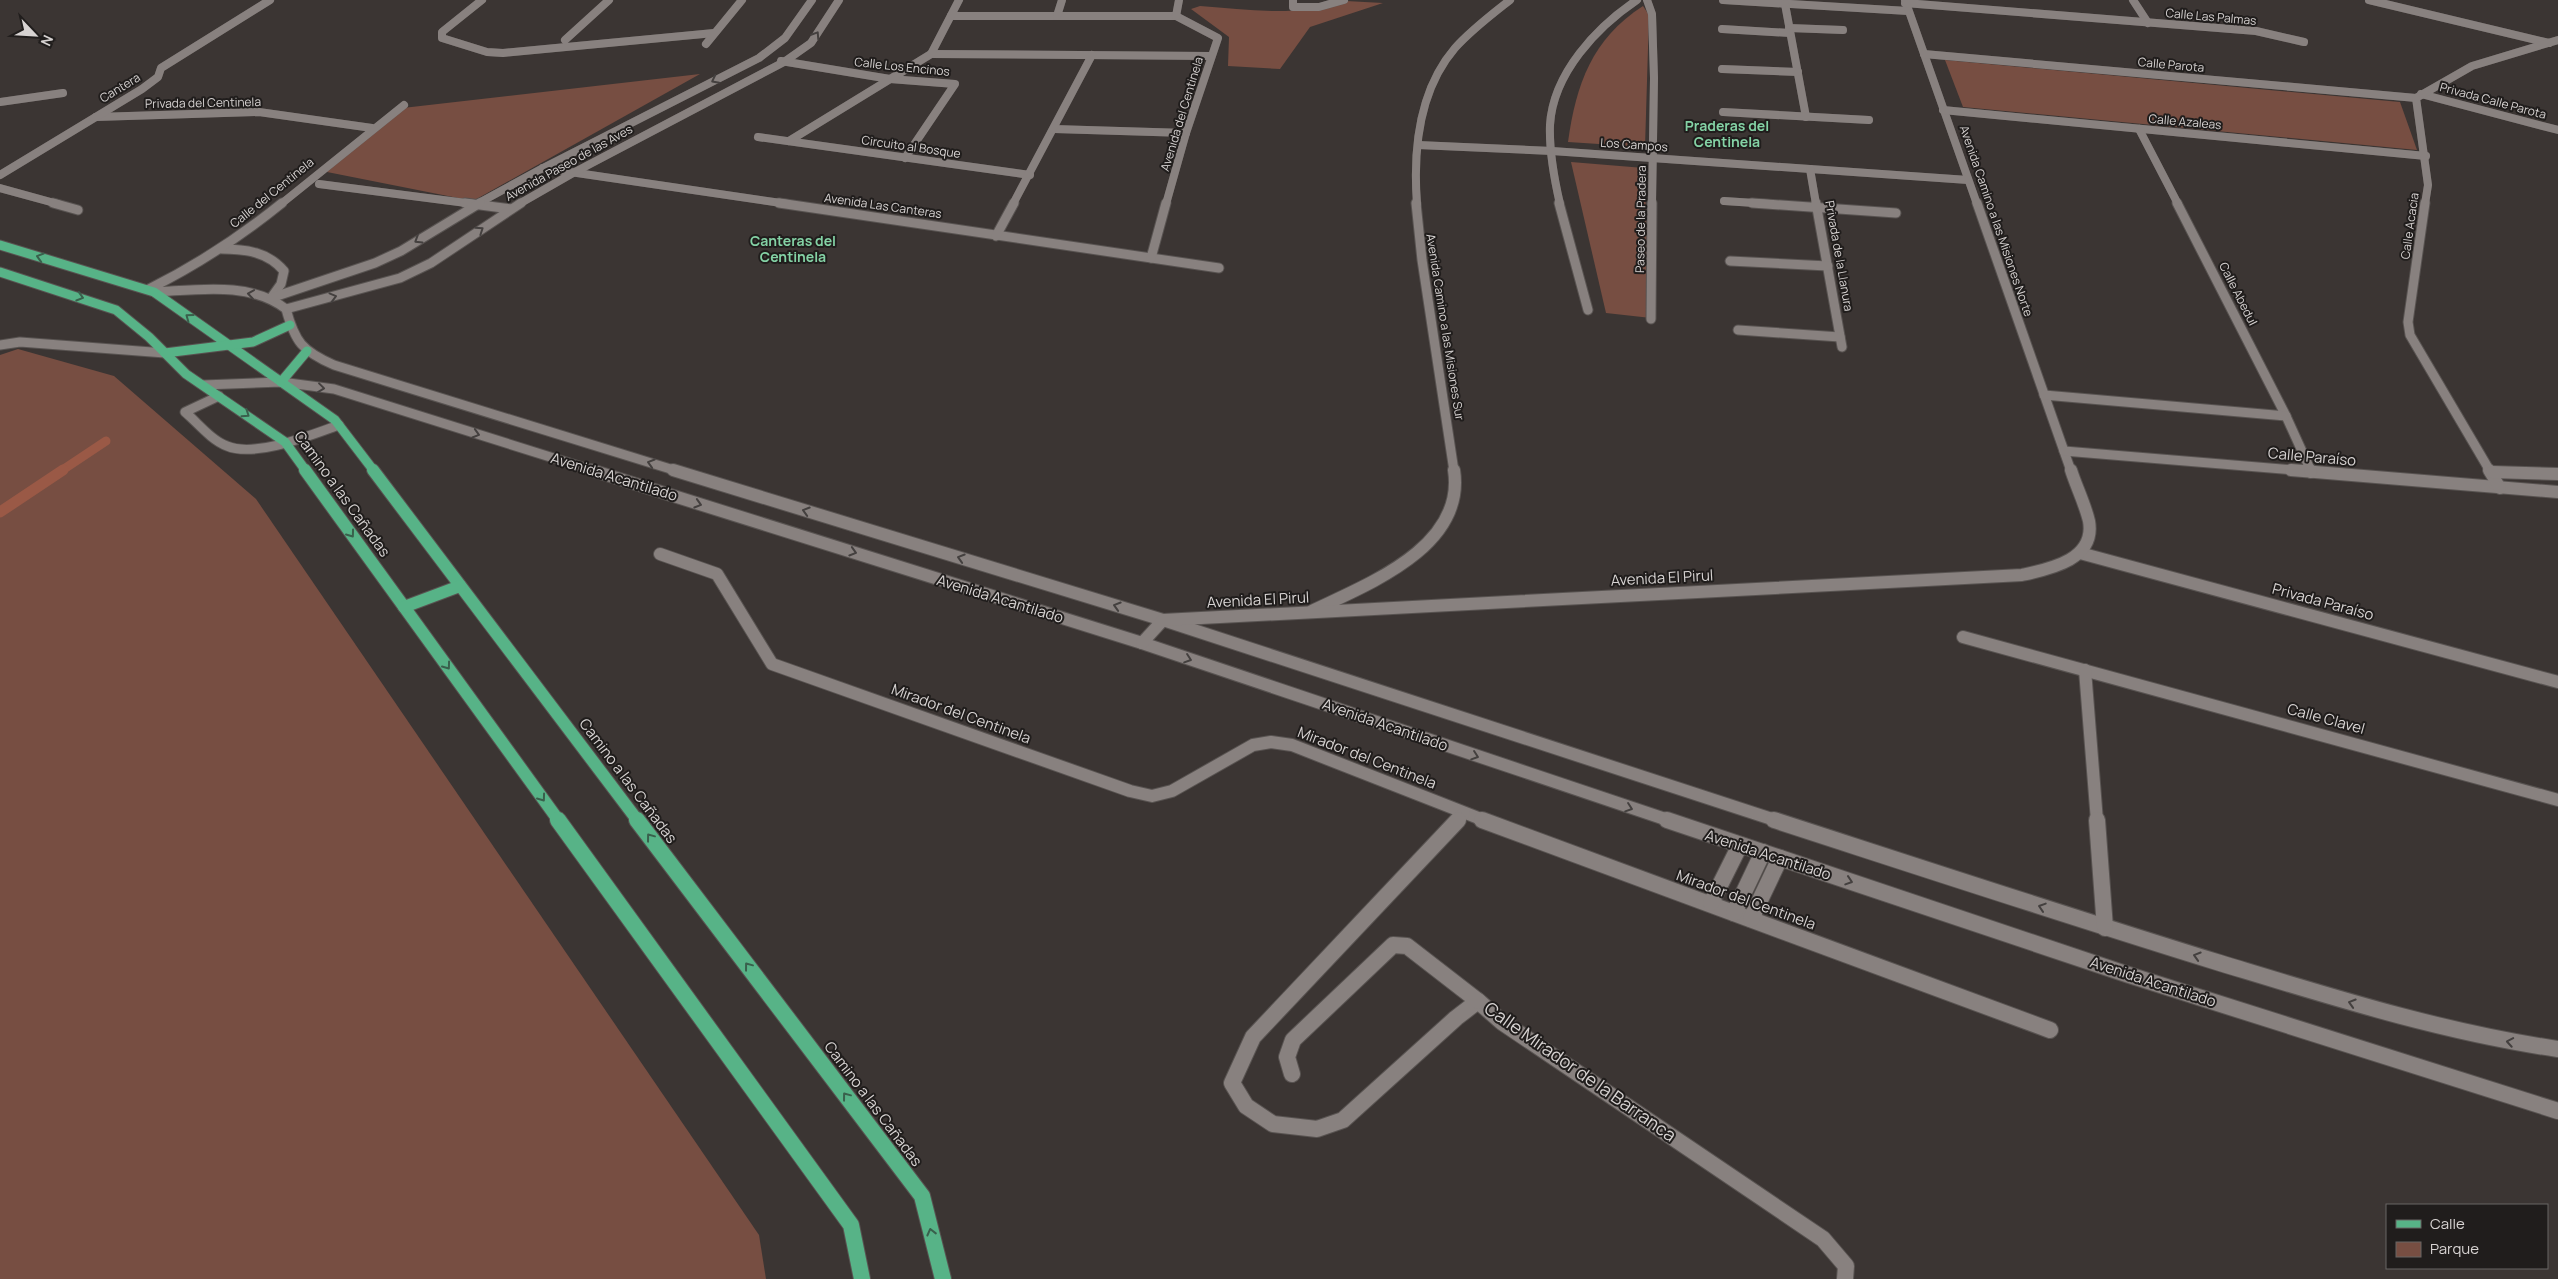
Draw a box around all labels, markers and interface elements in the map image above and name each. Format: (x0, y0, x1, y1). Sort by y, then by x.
street label: Calle Las Palmas (2165, 4, 2257, 29)
north arrow (10, 10, 60, 60)
one-way arrow (810, 31, 819, 41)
text: N (36, 32, 58, 49)
street label: Calle Los Encinos (854, 53, 951, 80)
street label: Calle Parota (2137, 53, 2205, 76)
street label: Avenida del Centinela (1156, 54, 1207, 173)
street label: Cantera (96, 69, 143, 106)
one-way arrow (711, 74, 720, 84)
street label: Privada Calle Parota (2438, 78, 2548, 123)
street label: Privada del Centinela (145, 93, 261, 112)
street label: Calle Azaleas (2148, 110, 2222, 133)
district label: Praderas del Centinela (1685, 116, 1769, 151)
street label: Avenida Paseo de las Aves (502, 120, 636, 205)
street label: Avenida Camino a las Misiones Norte (1956, 123, 2037, 319)
street label: Circuito al Bosque (860, 131, 962, 162)
street label: Los Campos (1600, 134, 1668, 155)
street label: Calle del Centinela (226, 153, 317, 232)
street label: Paseo de la Pradera (1631, 165, 1650, 273)
street label: Avenida Las Canteras (823, 189, 943, 222)
street label: Calle Acacia (2396, 192, 2423, 260)
street label: Privada de la Llanura (1821, 199, 1858, 313)
one-way arrow (474, 227, 484, 236)
district label: Canteras del Centinela (750, 231, 836, 266)
street label: Avenida Camino a las Misiones Sur (1422, 232, 1469, 422)
one-way arrow (414, 234, 423, 244)
one-way arrow (37, 252, 45, 262)
street label: Calle Abedul (2215, 259, 2262, 328)
one-way arrow (247, 289, 255, 300)
one-way arrow (75, 291, 84, 301)
one-way arrow (329, 292, 338, 303)
one-way arrow (186, 315, 195, 323)
one-way arrow (317, 382, 325, 393)
one-way arrow (240, 408, 249, 417)
street label: Camino a las Cañadas (289, 426, 395, 561)
one-way arrow (472, 429, 480, 439)
street label: Calle Paraíso (2267, 442, 2357, 471)
street label: Avenida Acantilado (548, 447, 680, 506)
one-way arrow (647, 459, 655, 469)
one-way arrow (694, 498, 702, 508)
one-way arrow (802, 506, 811, 516)
one-way arrow (345, 529, 355, 538)
one-way arrow (849, 547, 857, 557)
one-way arrow (958, 554, 966, 564)
street label: Avenida El Pirul (1610, 564, 1714, 591)
street label: Avenida Acantilado (934, 569, 1066, 628)
street label: Privada Paraíso (2270, 578, 2376, 625)
street label: Avenida El Pirul (1206, 586, 1310, 613)
one-way arrow (1113, 602, 1121, 612)
one-way arrow (1184, 653, 1192, 663)
one-way arrow (441, 660, 450, 670)
street label: Mirador del Centinela (888, 679, 1034, 749)
street label: Avenida Acantilado (1320, 693, 1451, 756)
street label: Calle Clavel (2285, 698, 2367, 739)
street label: Camino a las Cañadas (574, 714, 682, 848)
street label: Mirador del Centinela (1295, 721, 1440, 794)
one-way arrow (1470, 750, 1479, 760)
one-way arrow (536, 792, 545, 802)
one-way arrow (1624, 802, 1633, 812)
street label: Avenida Acantilado (1702, 824, 1834, 885)
one-way arrow (647, 833, 656, 843)
street label: Mirador del Centinela (1673, 865, 1819, 935)
one-way arrow (1845, 876, 1853, 886)
one-way arrow (2038, 903, 2046, 913)
street label: Avenida Acantilado (2087, 951, 2219, 1012)
one-way arrow (2193, 952, 2201, 962)
one-way arrow (746, 963, 754, 972)
street label: Calle Mirador de la Barranca (1480, 996, 1681, 1147)
one-way arrow (2348, 999, 2357, 1009)
street label: Camino a las Cañadas (819, 1037, 927, 1171)
one-way arrow (2505, 1037, 2514, 1047)
one-way arrow (844, 1093, 852, 1102)
legend (2386, 1204, 2548, 1269)
text: Calle (2430, 1213, 2465, 1234)
one-way arrow (926, 1227, 937, 1236)
text: Parque (2430, 1238, 2479, 1259)

